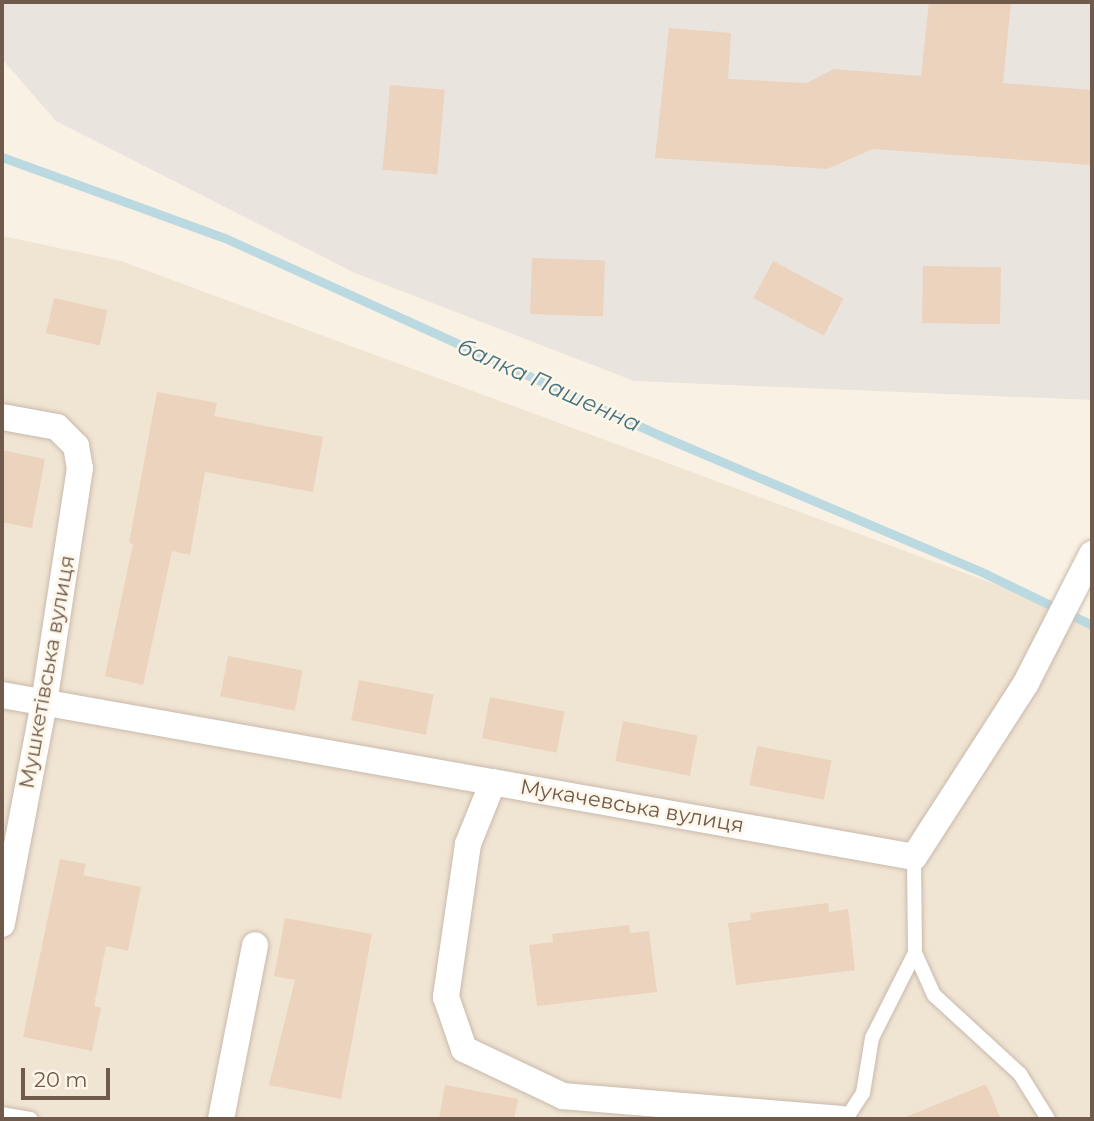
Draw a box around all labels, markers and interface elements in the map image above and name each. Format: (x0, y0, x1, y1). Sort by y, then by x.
water label: балка Пашенна (453, 332, 645, 438)
street label: Мушкетівська вулиця (14, 553, 80, 791)
street label: Мукачевська вулиця (518, 774, 746, 838)
scale bar (24, 1054, 114, 1098)
text: 20 m (34, 1067, 88, 1092)

